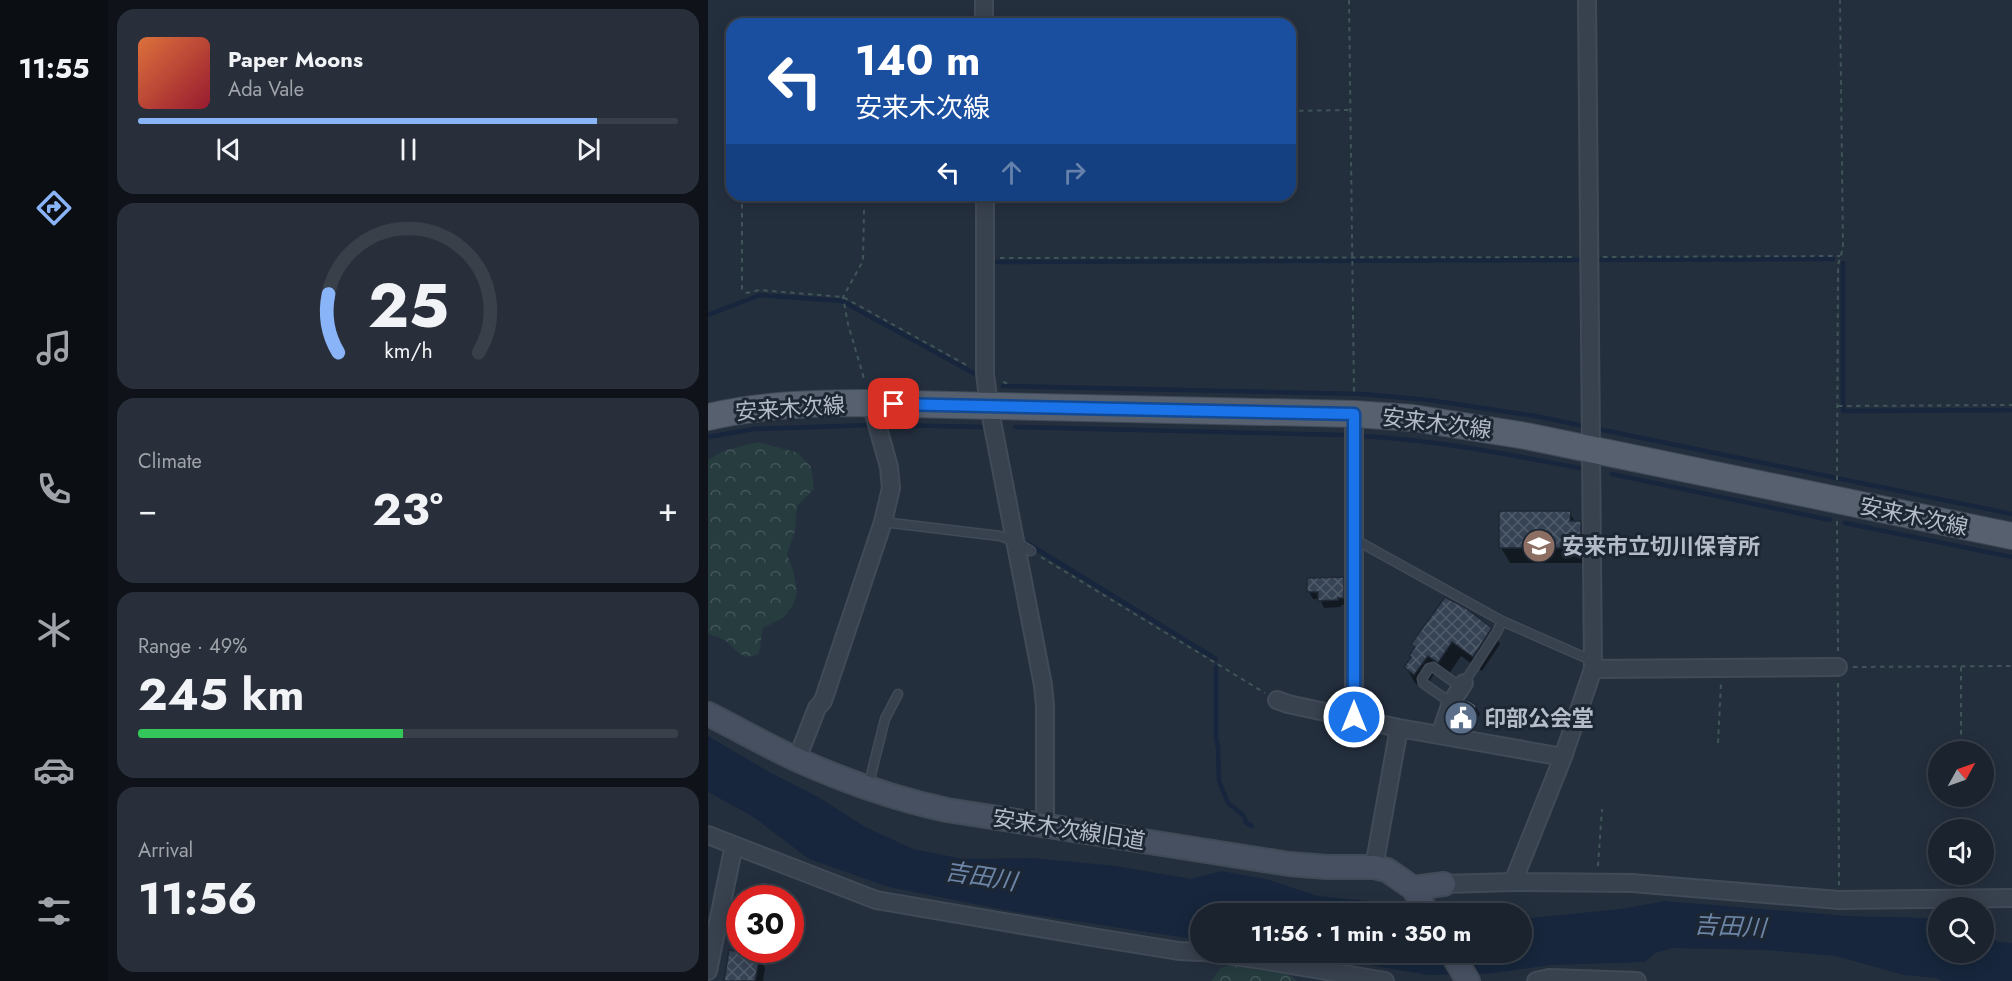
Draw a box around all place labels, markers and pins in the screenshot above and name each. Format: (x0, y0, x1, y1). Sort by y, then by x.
pin (868, 378, 919, 429)
school or university icon: 安来市立切川保育所 (1521, 528, 1557, 564)
place label: 安来市立切川保育所 (1562, 530, 1760, 562)
public building icon: 印部公会堂 (1443, 700, 1479, 736)
place label: 印部公会堂 (1484, 702, 1594, 734)

